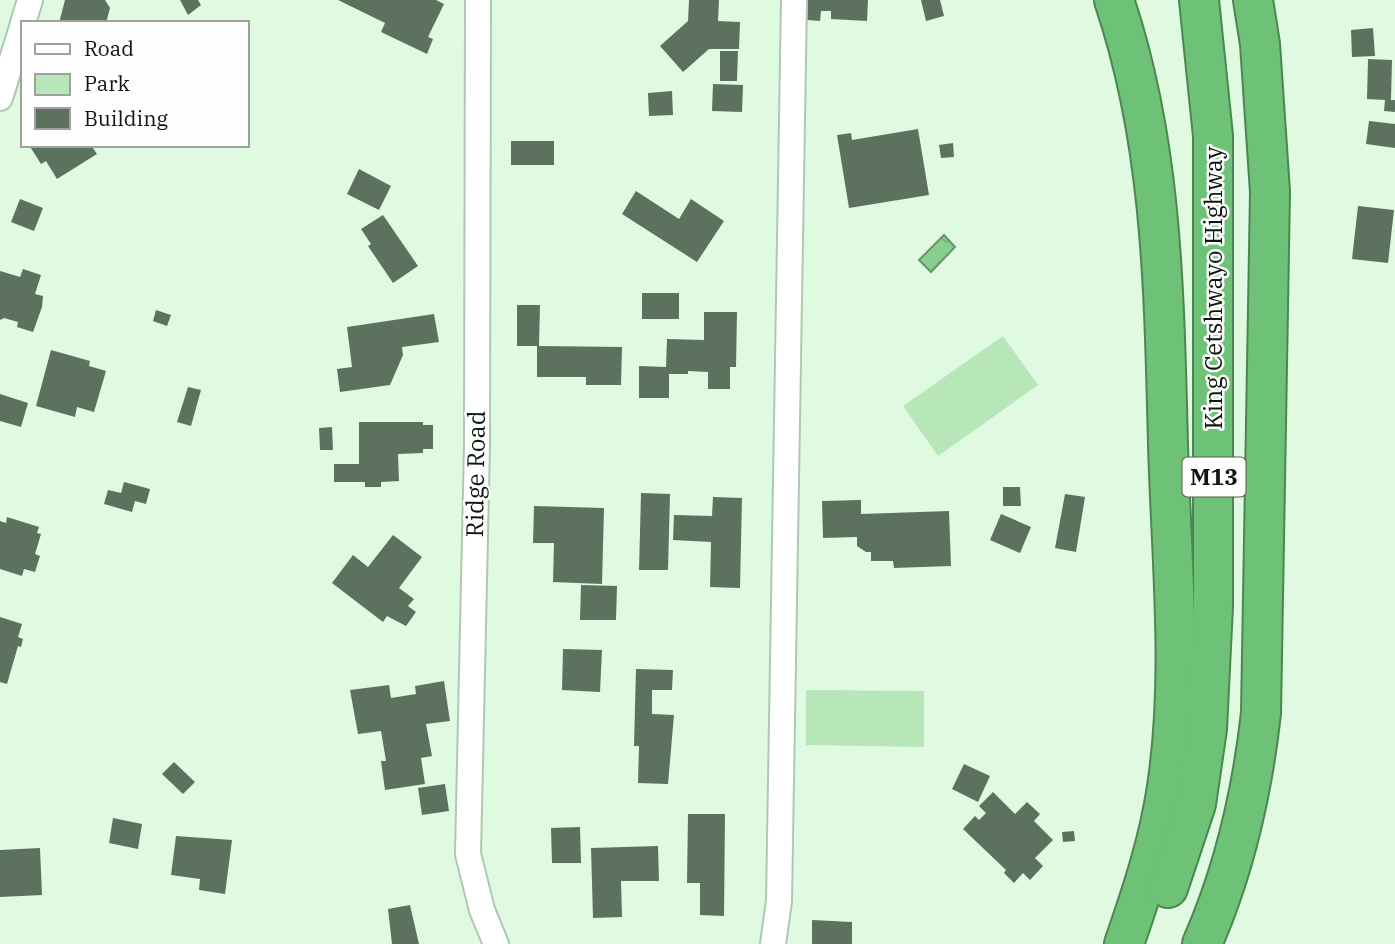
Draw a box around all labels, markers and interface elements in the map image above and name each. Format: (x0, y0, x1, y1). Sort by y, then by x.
legend (21, 21, 248, 147)
text: Road (84, 34, 134, 62)
text: Park (84, 69, 131, 97)
text: Building (84, 104, 169, 132)
street label: King Cetshwayo Highway (1197, 146, 1229, 429)
street label: Ridge Road (458, 410, 492, 538)
road number: M13 (1182, 457, 1246, 496)

